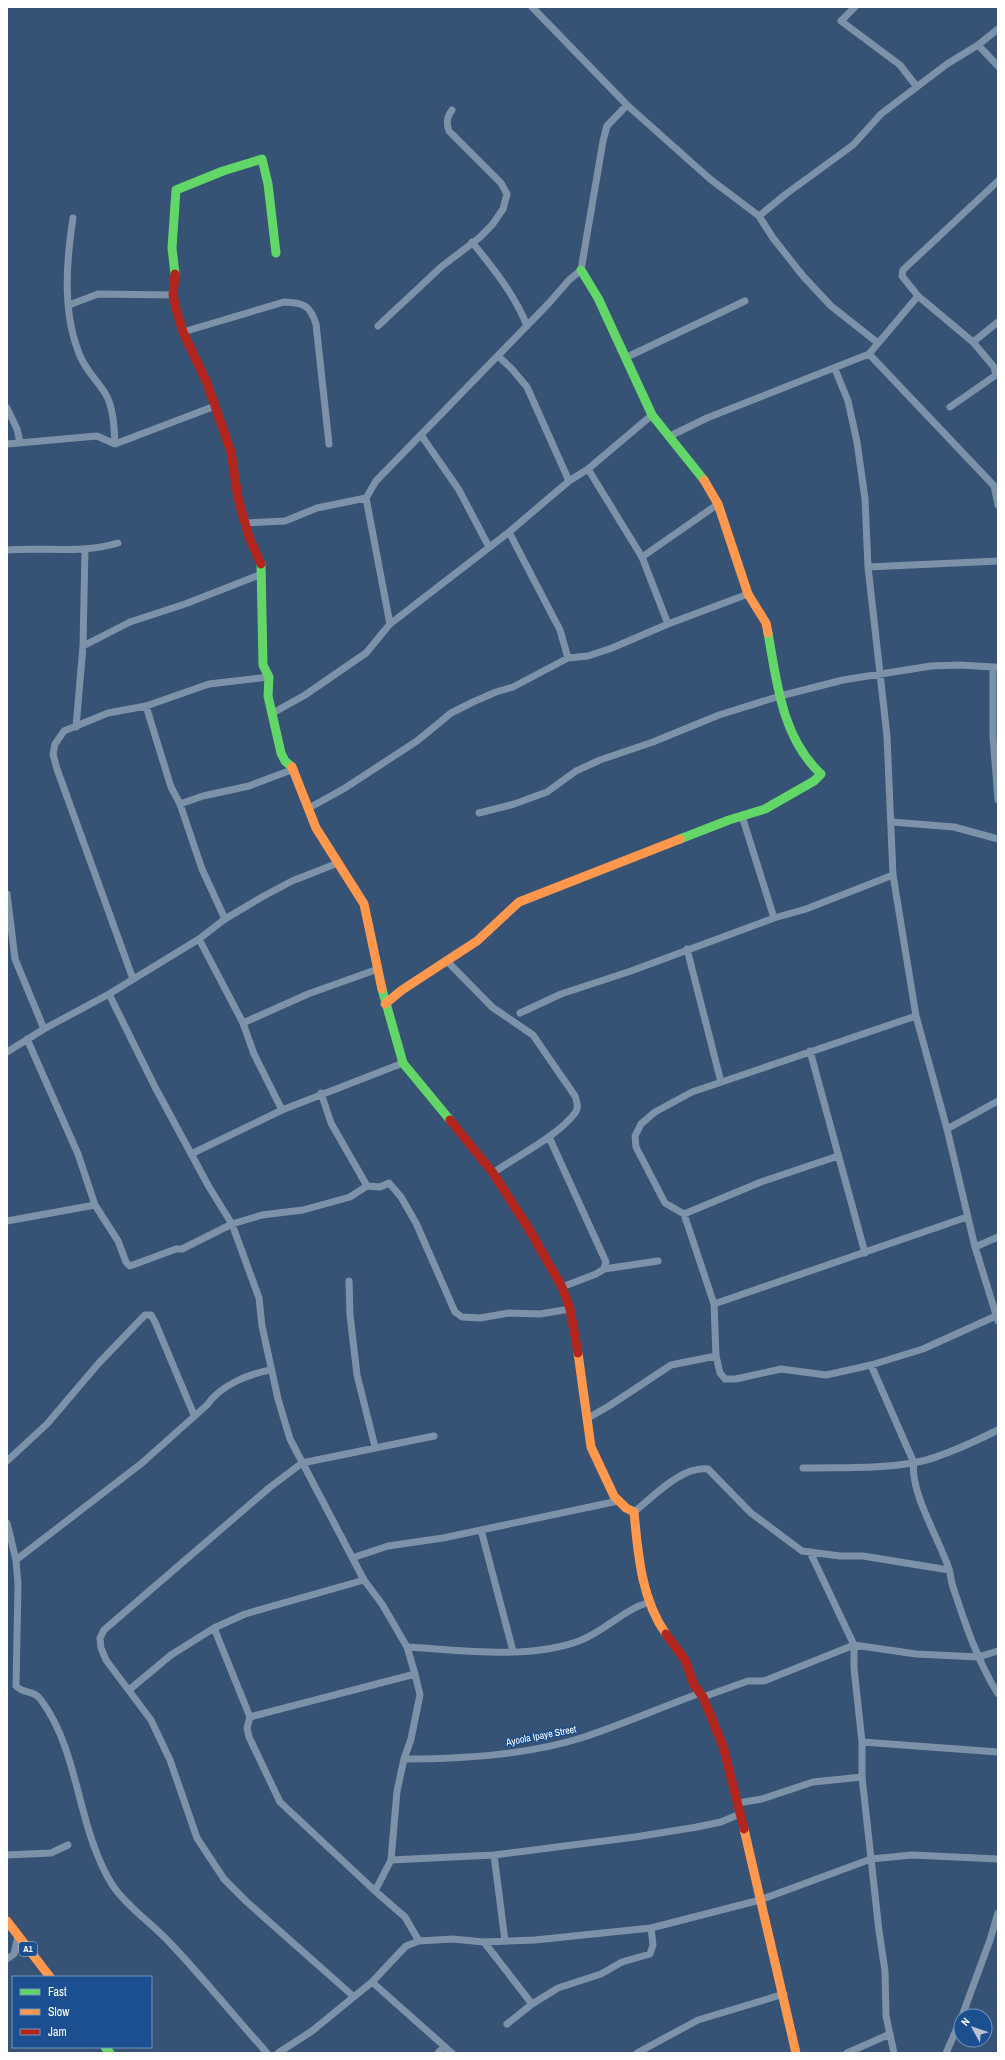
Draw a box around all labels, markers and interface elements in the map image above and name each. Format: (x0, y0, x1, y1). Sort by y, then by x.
street label: Ayoola Ipaye Street (504, 1722, 578, 1749)
road number: A1 (19, 1942, 37, 1956)
legend (12, 1976, 152, 2048)
text: Fast (48, 1984, 67, 2000)
text: Slow (48, 2004, 70, 2020)
north arrow (953, 2008, 993, 2048)
text: N (958, 2015, 973, 2029)
text: Jam (48, 2024, 67, 2040)

